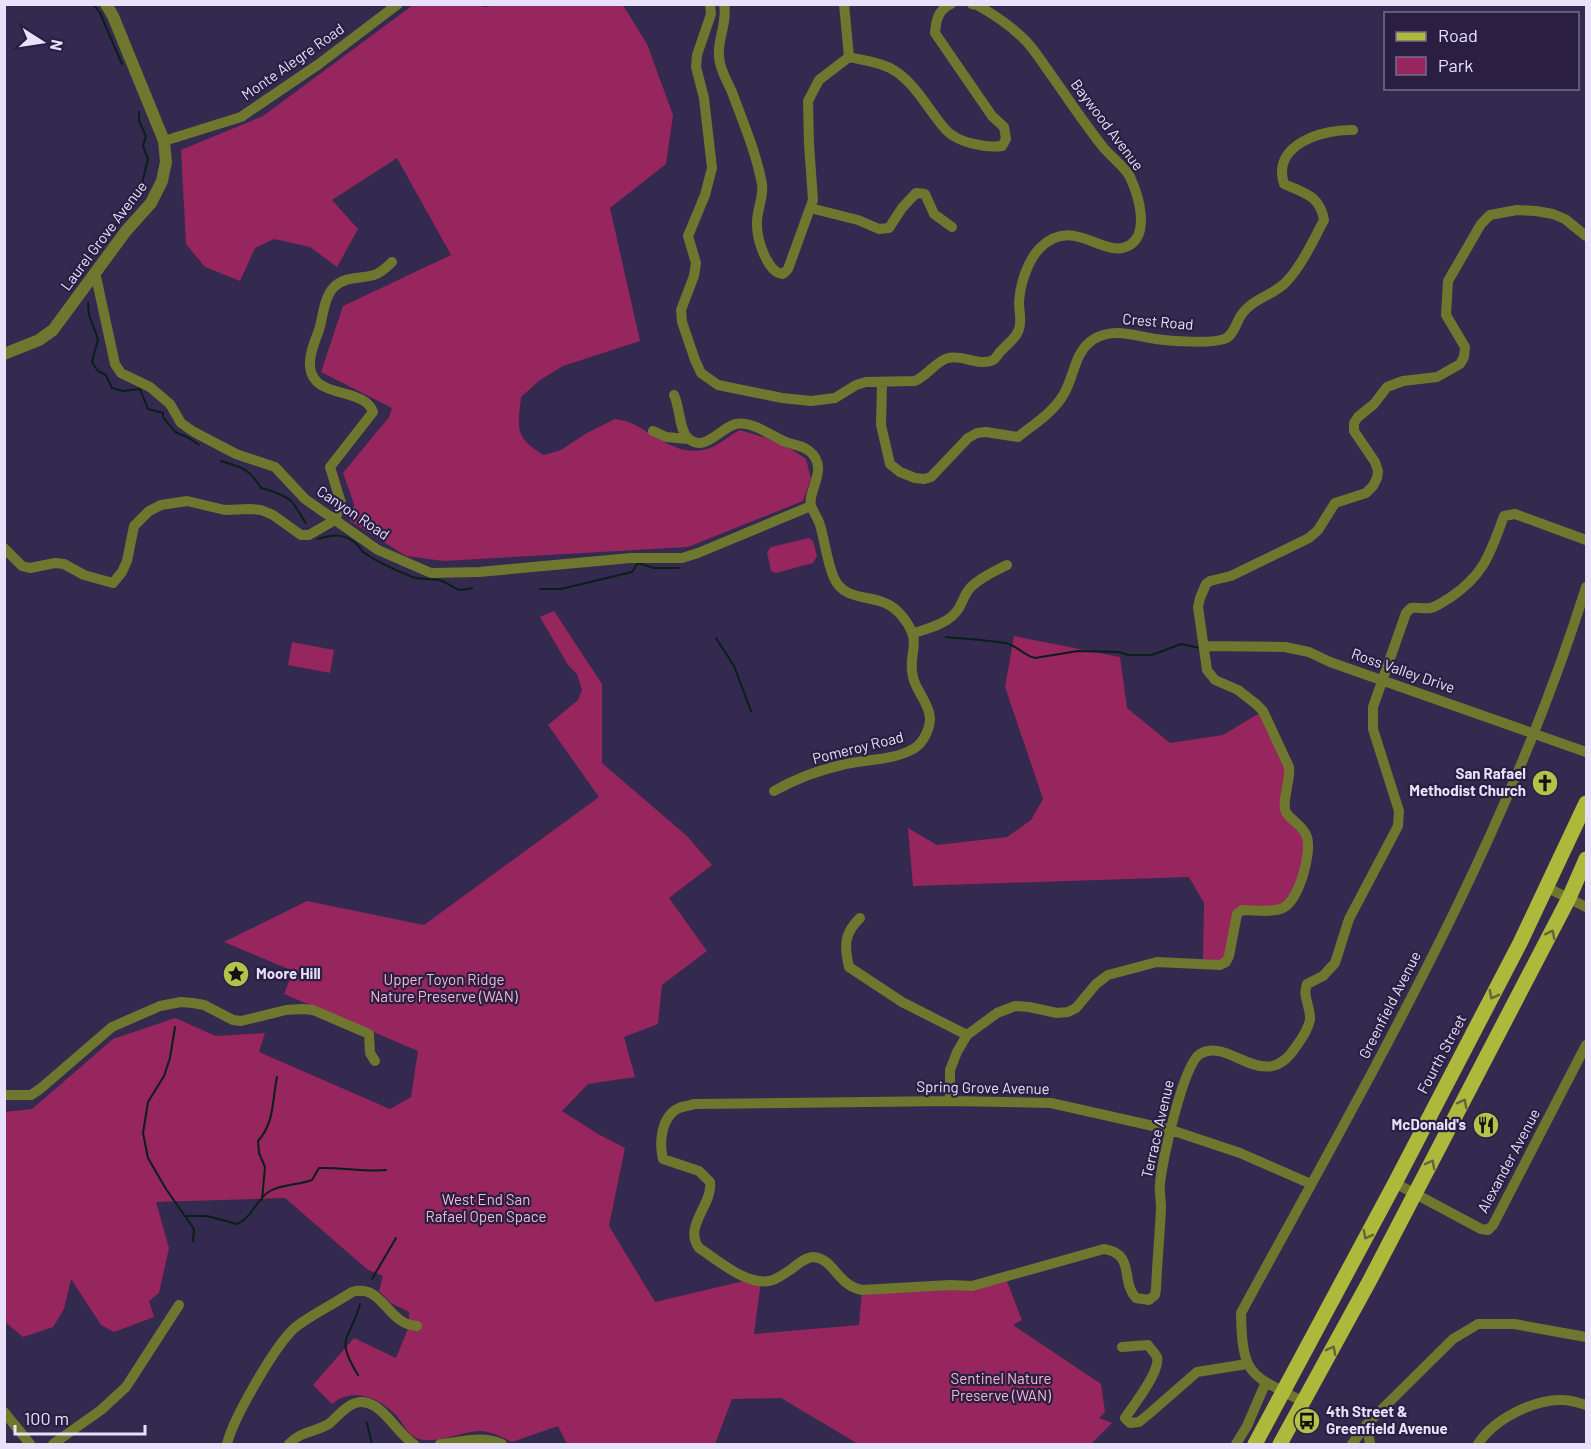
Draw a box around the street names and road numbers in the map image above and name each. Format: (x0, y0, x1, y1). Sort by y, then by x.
street label: Monte Alegre Road (238, 19, 347, 103)
street label: Baywood Avenue (1068, 75, 1148, 174)
street label: Laurel Grove Avenue (56, 177, 150, 294)
street label: Crest Road (1122, 309, 1194, 333)
street label: Canyon Road (314, 481, 393, 543)
street label: Ross Valley Drive (1349, 644, 1457, 696)
street label: Pomeroy Road (810, 727, 905, 767)
street label: Greenfield Avenue (1354, 948, 1424, 1061)
street label: Fourth Street (1413, 1011, 1470, 1096)
street label: Spring Grove Avenue (916, 1077, 1050, 1097)
street label: Terrace Avenue (1137, 1078, 1177, 1180)
street label: Alexander Avenue (1473, 1105, 1543, 1216)

